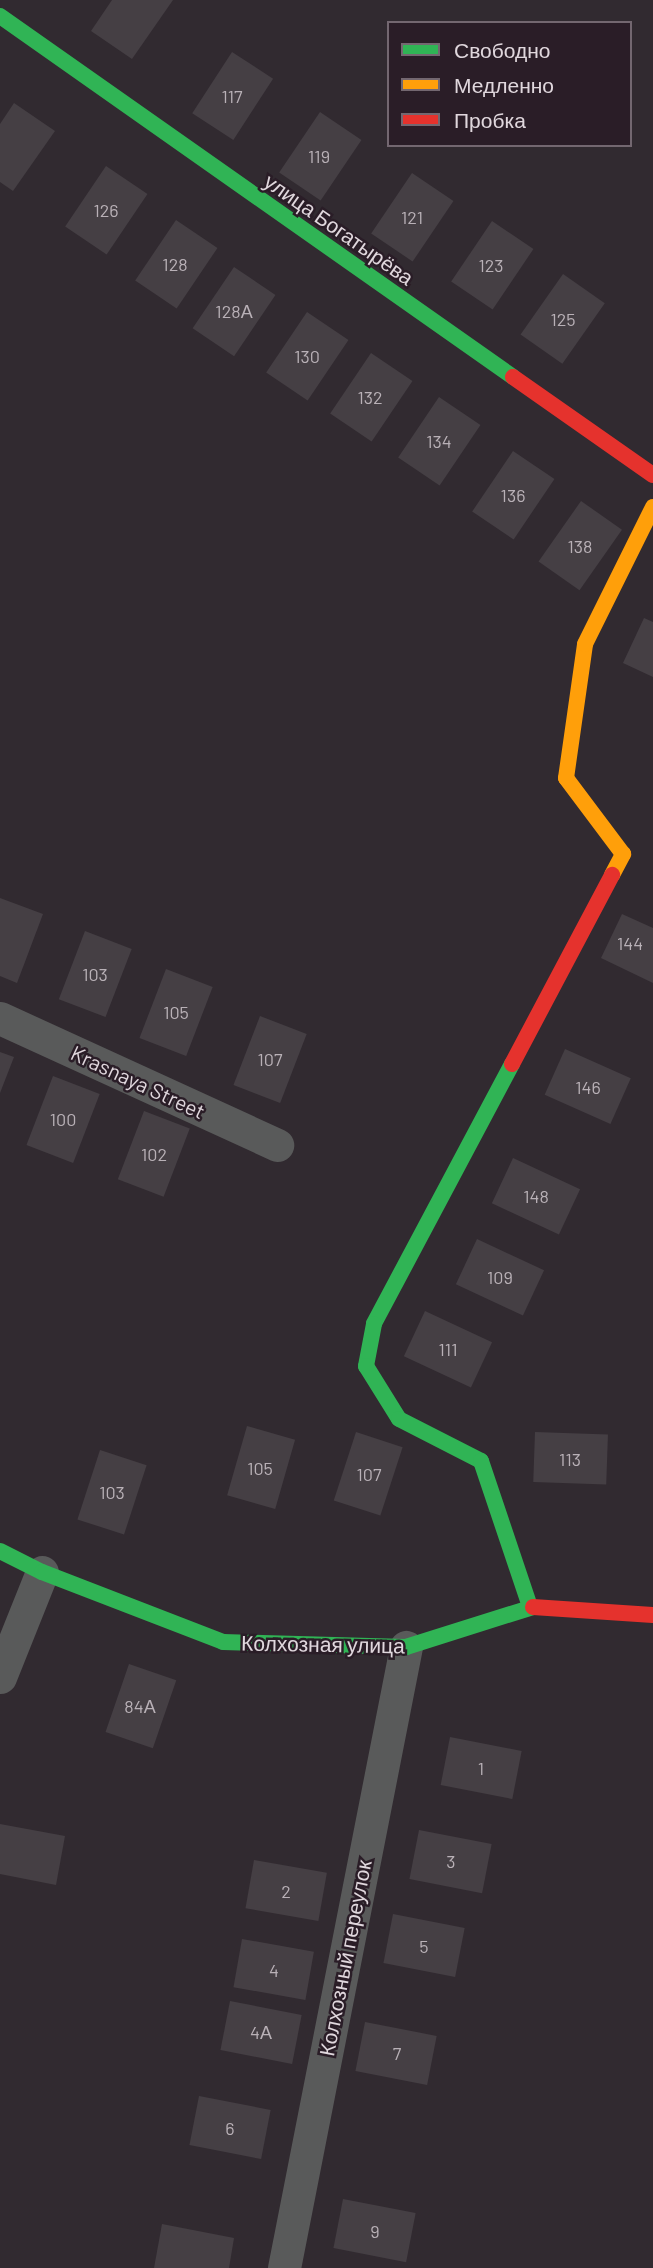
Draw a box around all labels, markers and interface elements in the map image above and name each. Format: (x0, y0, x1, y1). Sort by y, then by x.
legend (387, 21, 632, 147)
text: Свободно (454, 37, 551, 62)
text: Медленно (454, 72, 554, 97)
house number: 117 (221, 85, 243, 107)
text: Пробка (454, 107, 526, 132)
house number: 119 (308, 145, 330, 167)
street label: улица Богатырёва (259, 168, 419, 290)
house number: 126 (93, 199, 119, 221)
house number: 121 (401, 206, 423, 228)
house number: 128 (162, 253, 188, 275)
house number: 123 (478, 254, 504, 276)
house number: 128А (215, 300, 253, 322)
house number: 125 (550, 308, 576, 330)
house number: 130 (294, 345, 320, 367)
house number: 132 (357, 386, 383, 408)
house number: 134 (426, 430, 452, 452)
house number: 136 (501, 484, 525, 506)
house number: 138 (568, 535, 592, 557)
house number: 144 (617, 932, 643, 954)
house number: 103 (82, 963, 108, 985)
house number: 105 (163, 1001, 189, 1023)
street label: Krasnaya Street (67, 1040, 209, 1124)
house number: 107 (258, 1048, 282, 1070)
house number: 146 (575, 1076, 601, 1098)
house number: 100 (50, 1108, 76, 1130)
house number: 102 (141, 1143, 167, 1165)
house number: 148 (523, 1185, 549, 1207)
house number: 109 (487, 1266, 513, 1288)
house number: 111 (438, 1338, 458, 1360)
house number: 113 (559, 1448, 581, 1470)
house number: 105 (247, 1457, 273, 1479)
house number: 107 (357, 1463, 381, 1485)
house number: 103 (99, 1481, 125, 1503)
street label: Колхозная улица (241, 1630, 405, 1658)
house number: 84А (124, 1695, 156, 1717)
house number: 1 (478, 1757, 484, 1779)
house number: 3 (446, 1850, 456, 1872)
street label: Колхозный переулок (314, 1858, 376, 2058)
house number: 2 (281, 1880, 291, 1902)
house number: 5 (419, 1935, 429, 1957)
house number: 4 (269, 1959, 279, 1981)
house number: 4А (250, 2021, 272, 2043)
house number: 7 (393, 2042, 401, 2064)
house number: 6 (225, 2117, 235, 2139)
house number: 9 (370, 2220, 380, 2242)

